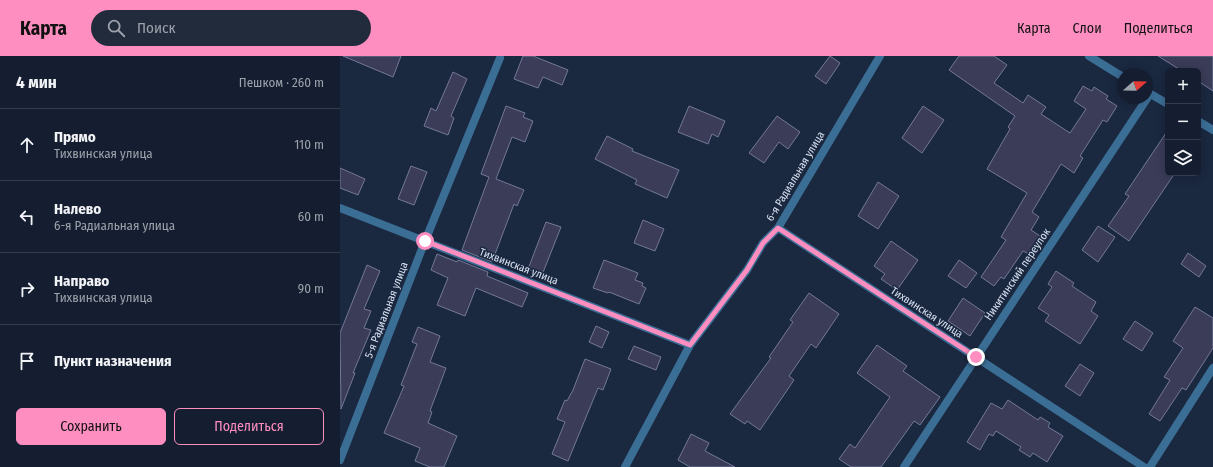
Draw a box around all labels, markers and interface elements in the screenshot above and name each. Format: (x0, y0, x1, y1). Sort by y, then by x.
search box (91, 10, 371, 46)
text: Карта (20, 17, 67, 40)
icon: search (105, 17, 127, 39)
text: Поиск (137, 19, 175, 37)
text: Карта (1017, 20, 1051, 37)
text: Слои (1073, 20, 1102, 37)
text: Поделиться (1124, 20, 1193, 37)
north arrow (1117, 68, 1153, 104)
map controls (1165, 68, 1201, 176)
button: + (1165, 68, 1201, 104)
text: 4 мин (16, 72, 57, 93)
text: Пешком · 260 m (239, 75, 324, 90)
button: − (1165, 104, 1201, 140)
text: Прямо (54, 128, 96, 146)
street label: 6-я Радиальная улица (763, 129, 827, 224)
icon: ahead (16, 134, 38, 156)
text: 110 m (294, 137, 324, 152)
button: layers (1165, 140, 1201, 176)
text: Тихвинская улица (54, 146, 153, 161)
text: Налево (54, 200, 101, 218)
icon: left (16, 206, 38, 228)
text: 60 m (298, 209, 324, 224)
text: 6-я Радиальная улица (54, 218, 175, 233)
street label: Никитинский переулок (982, 225, 1053, 323)
route start (416, 232, 434, 250)
street label: Тихвинская улица (478, 245, 560, 287)
street label: 5-я Радиальная улица (362, 260, 411, 360)
text: Направо (54, 272, 109, 290)
icon: right (16, 278, 38, 300)
text: 90 m (298, 281, 324, 296)
street label: Тихвинская улица (888, 284, 965, 341)
text: Тихвинская улица (54, 290, 153, 305)
route end (967, 348, 985, 366)
icon: arrive (16, 350, 38, 372)
text: Пункт назначения (54, 352, 172, 370)
button: Сохранить (16, 408, 166, 445)
button: Поделиться (174, 408, 324, 445)

